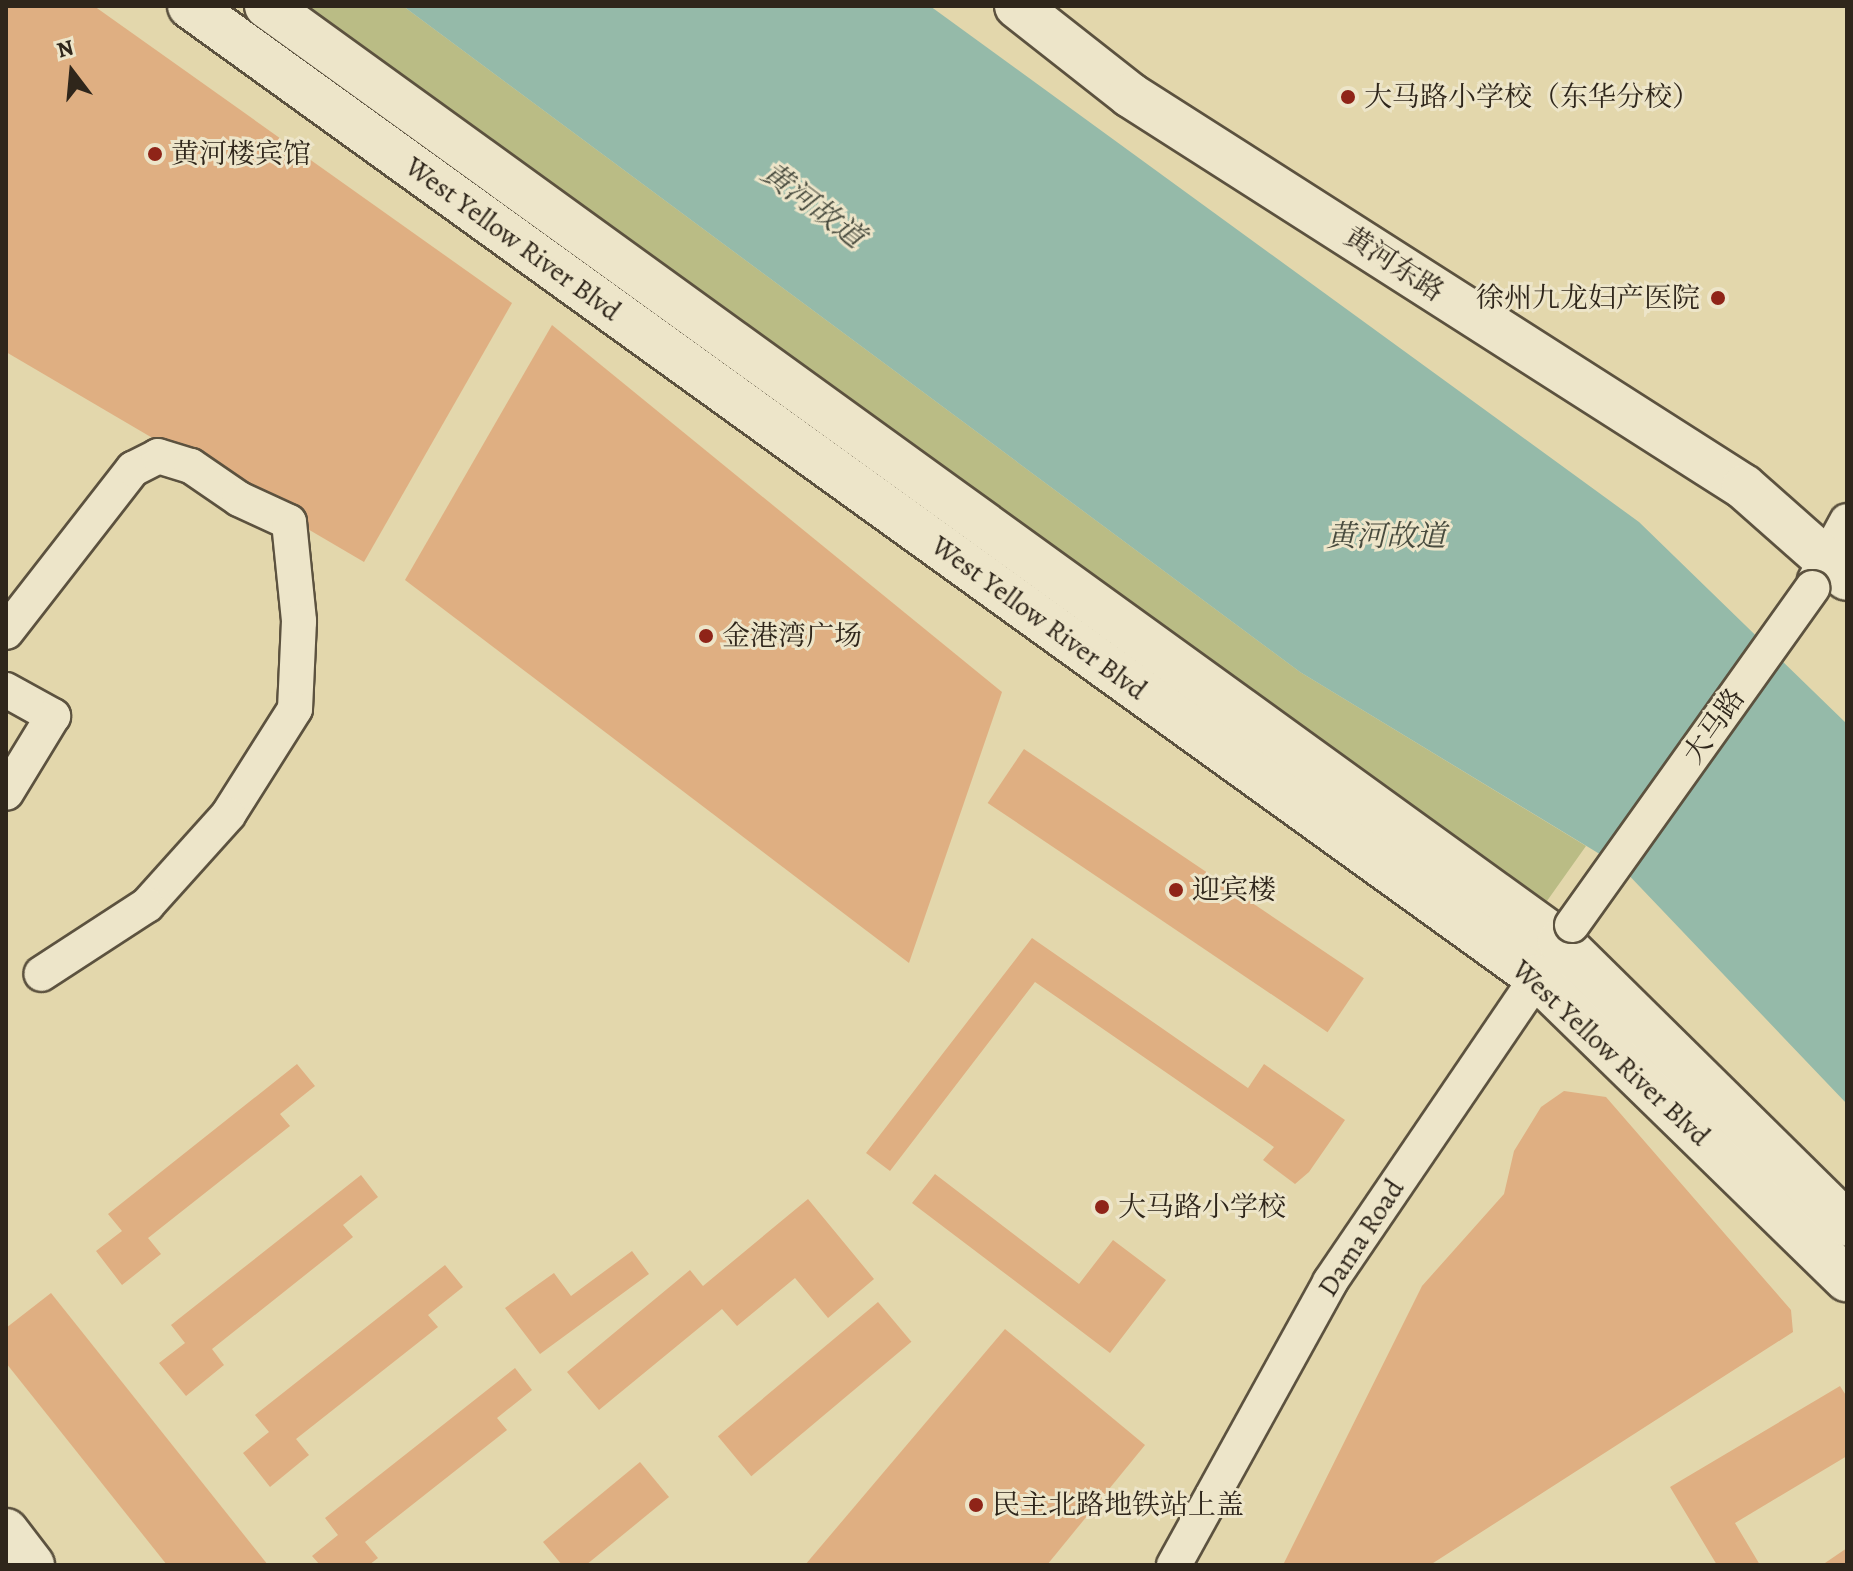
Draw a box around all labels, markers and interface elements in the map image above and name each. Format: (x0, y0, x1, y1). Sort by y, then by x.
north arrow (32, 32, 112, 112)
text: N (54, 32, 77, 66)
place label: 大马路小学校（东华分校） (1364, 80, 1700, 114)
marker: 大马路小学校（东华分校） (1339, 88, 1357, 106)
place label: 黄河楼宾馆 (171, 137, 311, 171)
marker: 黄河楼宾馆 (146, 145, 164, 163)
street label: West Yellow River Blvd (399, 150, 627, 328)
water label: 黄河故道 (754, 155, 872, 255)
street label: 黄河东路 (1338, 219, 1450, 309)
place label: 徐州九龙妇产医院 (1476, 281, 1700, 315)
marker: 徐州九龙妇产医院 (1707, 287, 1729, 309)
water label: 黄河故道 (1326, 518, 1446, 554)
street label: West Yellow River Blvd (925, 529, 1153, 707)
place label: 金港湾广场 (722, 619, 862, 653)
marker: 金港湾广场 (697, 627, 715, 645)
street label: 大马路 (1676, 682, 1752, 770)
place label: 迎宾楼 (1192, 873, 1276, 907)
marker: 迎宾楼 (1167, 881, 1185, 899)
street label: West Yellow River Blvd (1505, 953, 1717, 1153)
street label: Dama Road (1311, 1173, 1411, 1303)
place label: 大马路小学校 (1118, 1190, 1286, 1224)
marker: 大马路小学校 (1093, 1198, 1111, 1216)
place label: 民主北路地铁站上盖 (992, 1488, 1244, 1522)
marker: 民主北路地铁站上盖 (967, 1496, 985, 1514)

